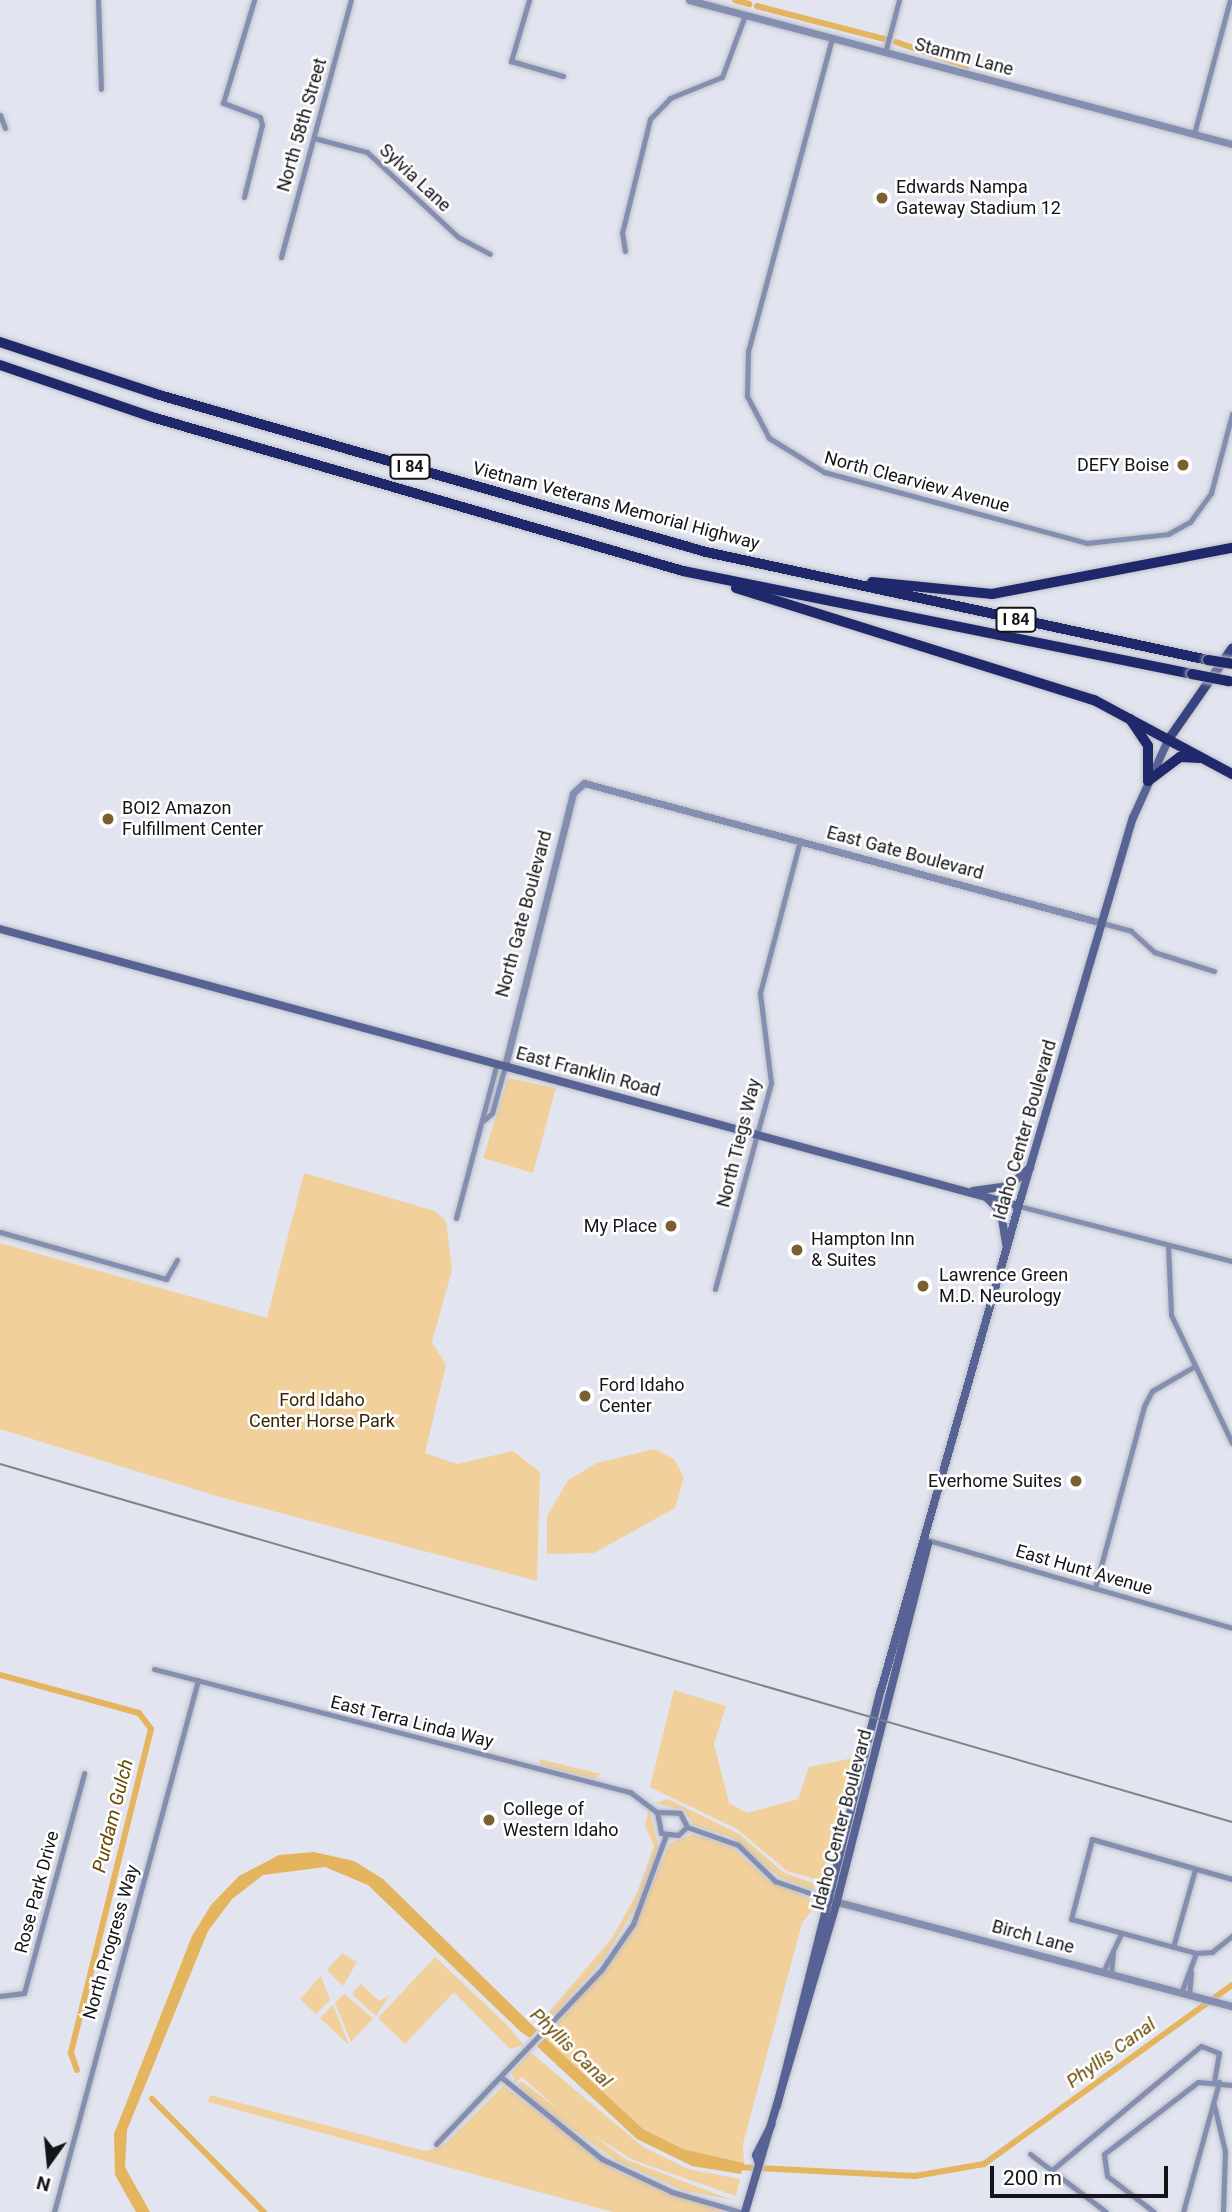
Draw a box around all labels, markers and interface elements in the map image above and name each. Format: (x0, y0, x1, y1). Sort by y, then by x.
street label: Stamm Lane (912, 33, 1016, 81)
street label: North 58th Street (273, 56, 331, 194)
street label: Sylvia Lane (375, 139, 455, 217)
place label: Edwards Nampa Gateway Stadium 12 (896, 177, 1061, 220)
marker: Edwards Nampa Gateway Stadium 12 (874, 190, 890, 206)
street label: North Clearview Avenue (822, 447, 1012, 517)
road number: I 84 (389, 454, 431, 480)
place label: DEFY Boise (1077, 454, 1169, 476)
street label: Vietnam Veterans Memorial Highway (470, 457, 762, 555)
marker: DEFY Boise (1175, 457, 1191, 473)
road number: I 84 (995, 608, 1037, 632)
place label: BOI2 Amazon Fulfillment Center (122, 798, 263, 840)
marker: BOI2 Amazon Fulfillment Center (100, 811, 116, 827)
street label: East Gate Boulevard (824, 822, 986, 884)
street label: North Gate Boulevard (491, 828, 557, 1000)
street label: Idaho Center Boulevard (989, 1037, 1061, 1223)
street label: East Franklin Road (514, 1042, 662, 1102)
street label: North Tiegs Way (713, 1076, 765, 1210)
place label: My Place (584, 1215, 657, 1237)
marker: My Place (663, 1218, 679, 1234)
place label: Hampton Inn & Suites (811, 1229, 915, 1272)
marker: Hampton Inn & Suites (789, 1242, 805, 1258)
place label: Lawrence Green M.D. Neurology (939, 1265, 1068, 1308)
marker: Lawrence Green M.D. Neurology (913, 1276, 933, 1296)
place label: Ford Idaho Center (599, 1375, 685, 1418)
marker: Ford Idaho Center (577, 1388, 593, 1404)
park label: Ford Idaho Center Horse Park (249, 1390, 395, 1432)
place label: Everhome Suites (928, 1470, 1062, 1492)
marker: Everhome Suites (1068, 1473, 1084, 1489)
street label: East Hunt Avenue (1013, 1540, 1155, 1600)
street label: East Terra Linda Way (328, 1691, 496, 1753)
street label: Idaho Center Boulevard (807, 1727, 877, 1913)
water label: Purdam Gulch (88, 1757, 138, 1875)
place label: College of Western Idaho (503, 1799, 618, 1842)
marker: College of Western Idaho (481, 1812, 497, 1828)
street label: Rose Park Drive (10, 1828, 64, 1956)
street label: North Progress Way (79, 1862, 143, 2022)
street label: Birch Lane (989, 1916, 1077, 1958)
water label: Phyllis Canal (525, 2003, 617, 2093)
water label: Phyllis Canal (1062, 2013, 1160, 2093)
north arrow (14, 2128, 84, 2198)
scale bar (994, 2152, 1172, 2196)
text: 200 m (1003, 2166, 1062, 2190)
text: N (34, 2171, 53, 2197)

